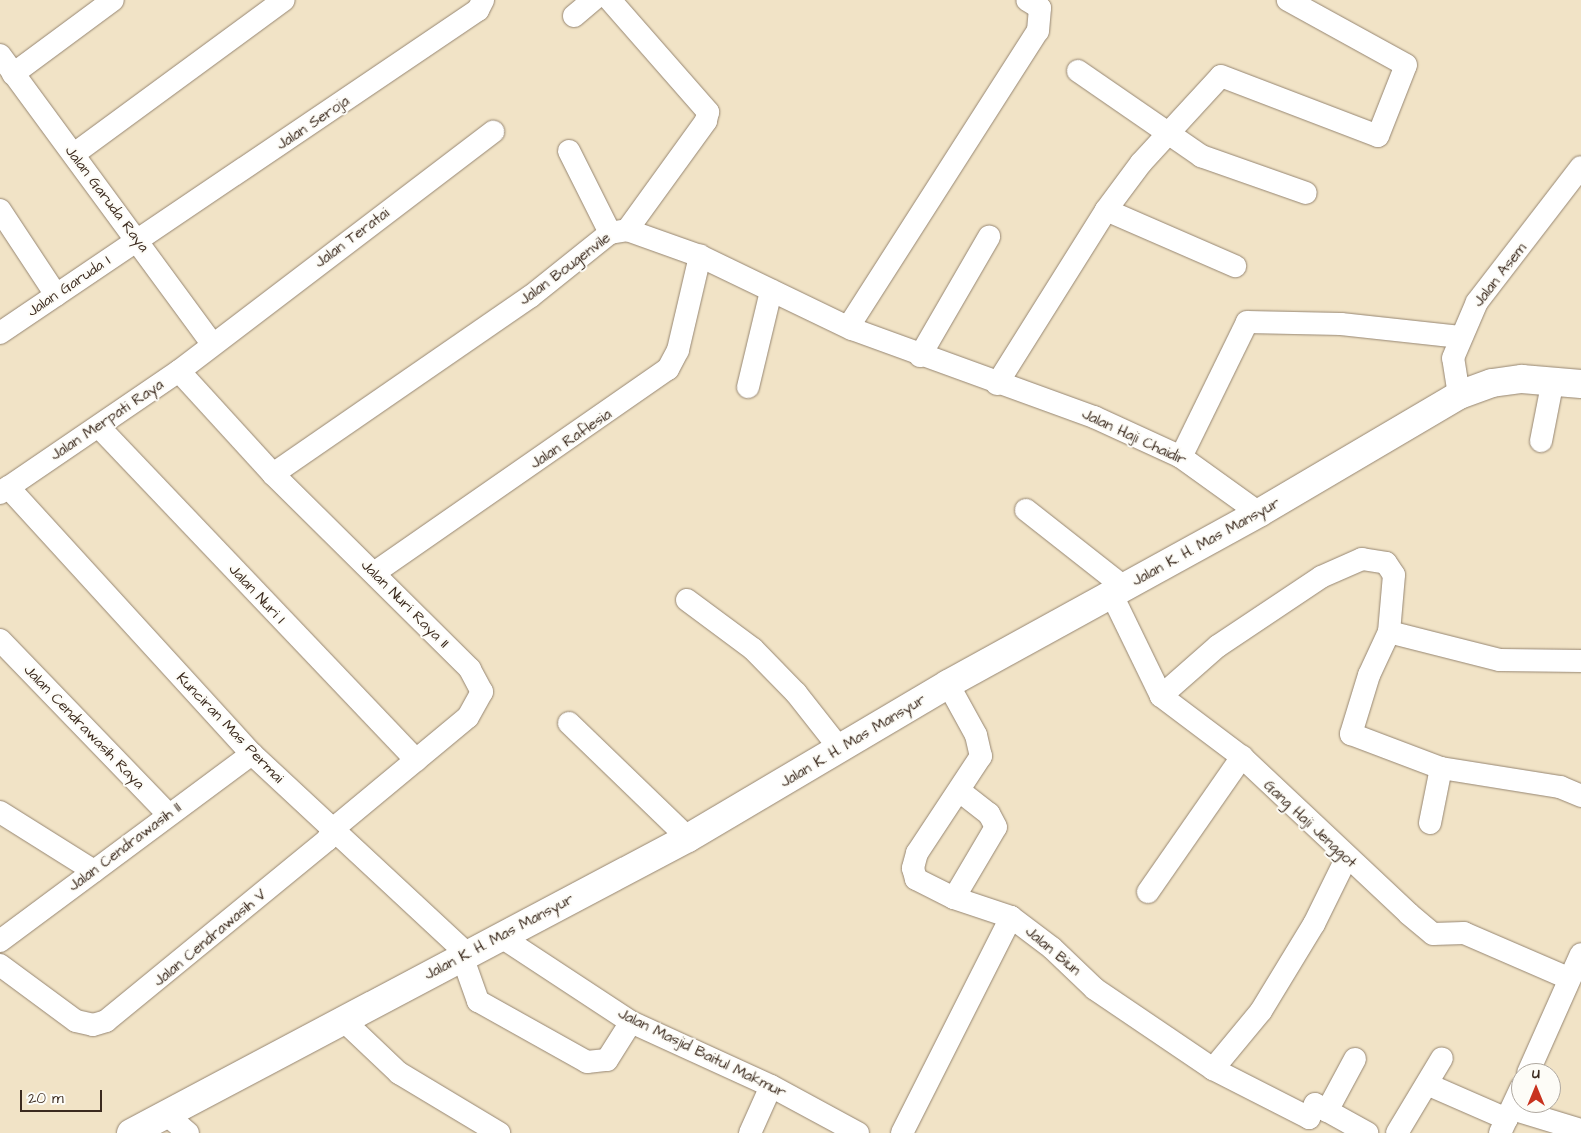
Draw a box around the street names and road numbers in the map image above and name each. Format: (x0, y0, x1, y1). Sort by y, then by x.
street label: Jalan Seroja (273, 92, 353, 154)
street label: Jalan Garuda Raya (61, 142, 153, 256)
street label: Jalan Teratai (311, 204, 393, 272)
street label: Jalan Bougenvile (516, 229, 614, 309)
street label: Jalan Asem (1470, 240, 1530, 310)
street label: Jalan Garuda I (24, 252, 114, 320)
street label: Jalan Merpati Raya (47, 376, 167, 464)
street label: Jalan Raflesia (527, 405, 615, 473)
street label: Jalan Haji Chaidir (1079, 405, 1189, 469)
street label: Jalan K. H. Mas Mansyur (1129, 494, 1283, 590)
street label: Jalan Nuri Raya II (357, 556, 453, 652)
street label: Jalan Nuri I (225, 560, 289, 628)
street label: Jalan Cendrawasih Raya (20, 661, 148, 793)
street label: Kunciran Mas Permai (173, 669, 287, 787)
street label: Jalan K. H. Mas Mansyur (777, 690, 929, 792)
street label: Gang Haji Jenggot (1260, 776, 1360, 872)
street label: Jalan Cendrawasih II (65, 799, 185, 895)
street label: Jalan Cendrawasih V (150, 886, 270, 990)
street label: Jalan K. H. Mas Mansyur (421, 890, 577, 984)
street label: Jalan Biun (1022, 923, 1084, 979)
street label: Jalan Masjid Baitul Makmur (615, 1004, 789, 1102)

